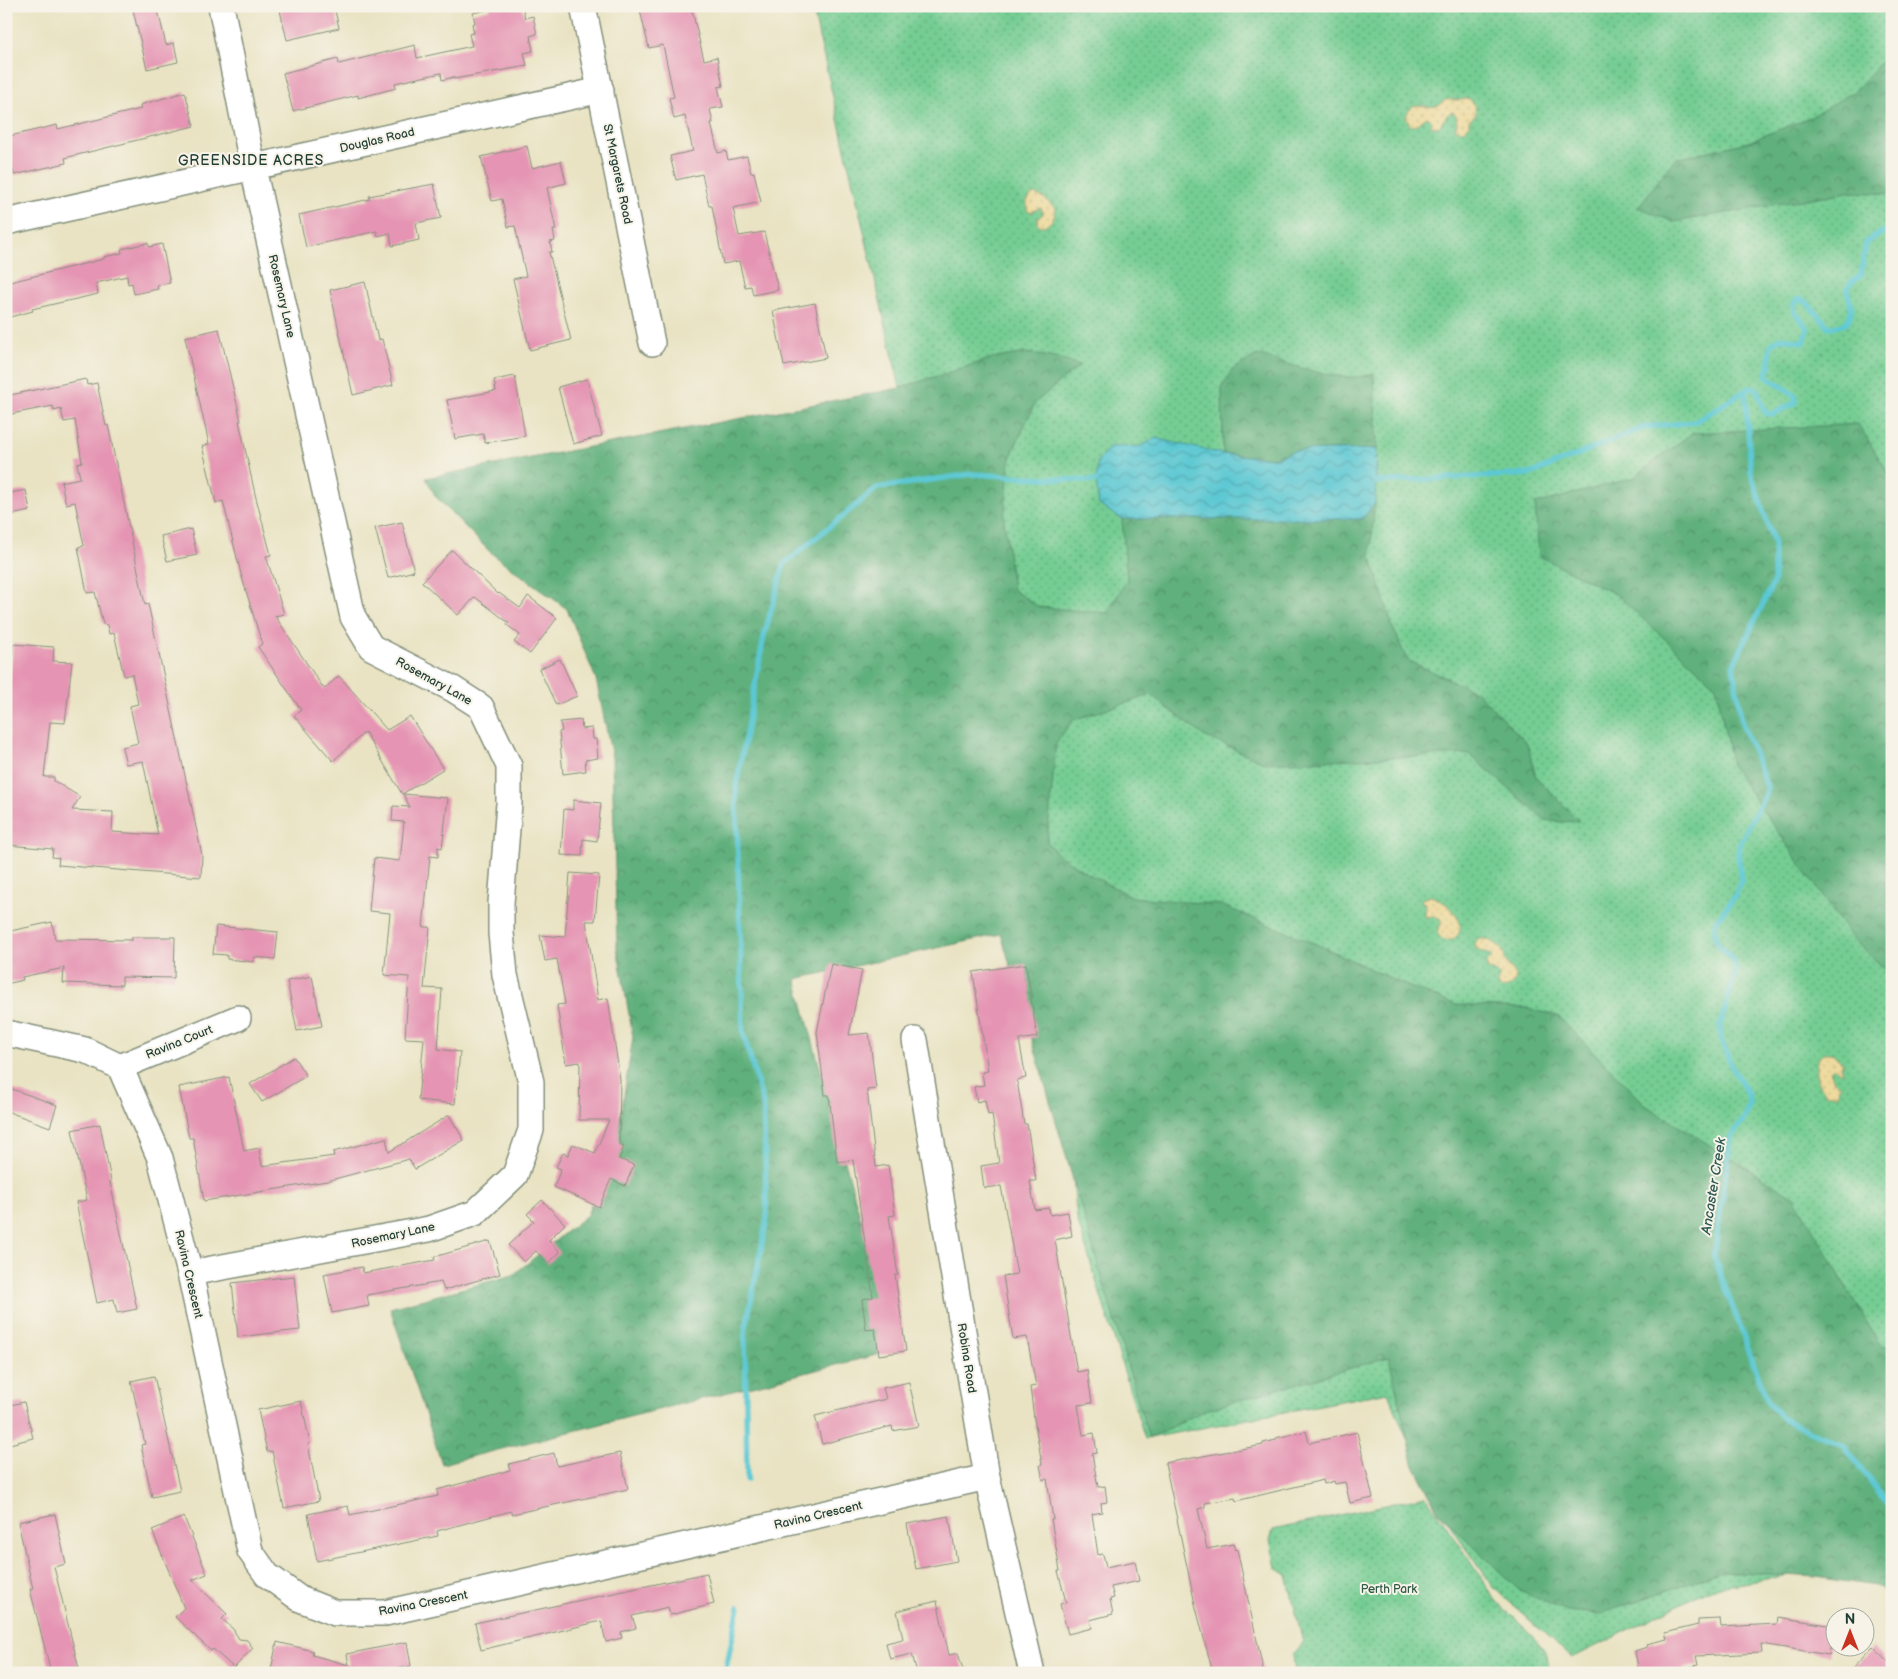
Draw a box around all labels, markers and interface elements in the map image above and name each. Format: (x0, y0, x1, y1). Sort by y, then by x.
street label: St Margarets Road (600, 123, 635, 226)
street label: Douglas Road (338, 125, 416, 156)
district label: GREENSIDE ACRES (178, 152, 324, 169)
street label: Rosemary Lane (265, 253, 298, 339)
street label: Rosemary Lane (393, 654, 475, 709)
street label: Ravina Court (144, 1022, 215, 1063)
water label: Ancaster Creek (1697, 1135, 1730, 1237)
street label: Rosemary Lane (350, 1219, 436, 1252)
street label: Ravina Crescent (171, 1228, 206, 1320)
street label: Robina Road (954, 1322, 979, 1394)
street label: Ravina Crescent (772, 1498, 864, 1533)
park label: Perth Park (1361, 1582, 1417, 1597)
street label: Ravina Crescent (377, 1587, 469, 1619)
north arrow (1826, 1606, 1876, 1656)
text: N (1845, 1611, 1855, 1628)

